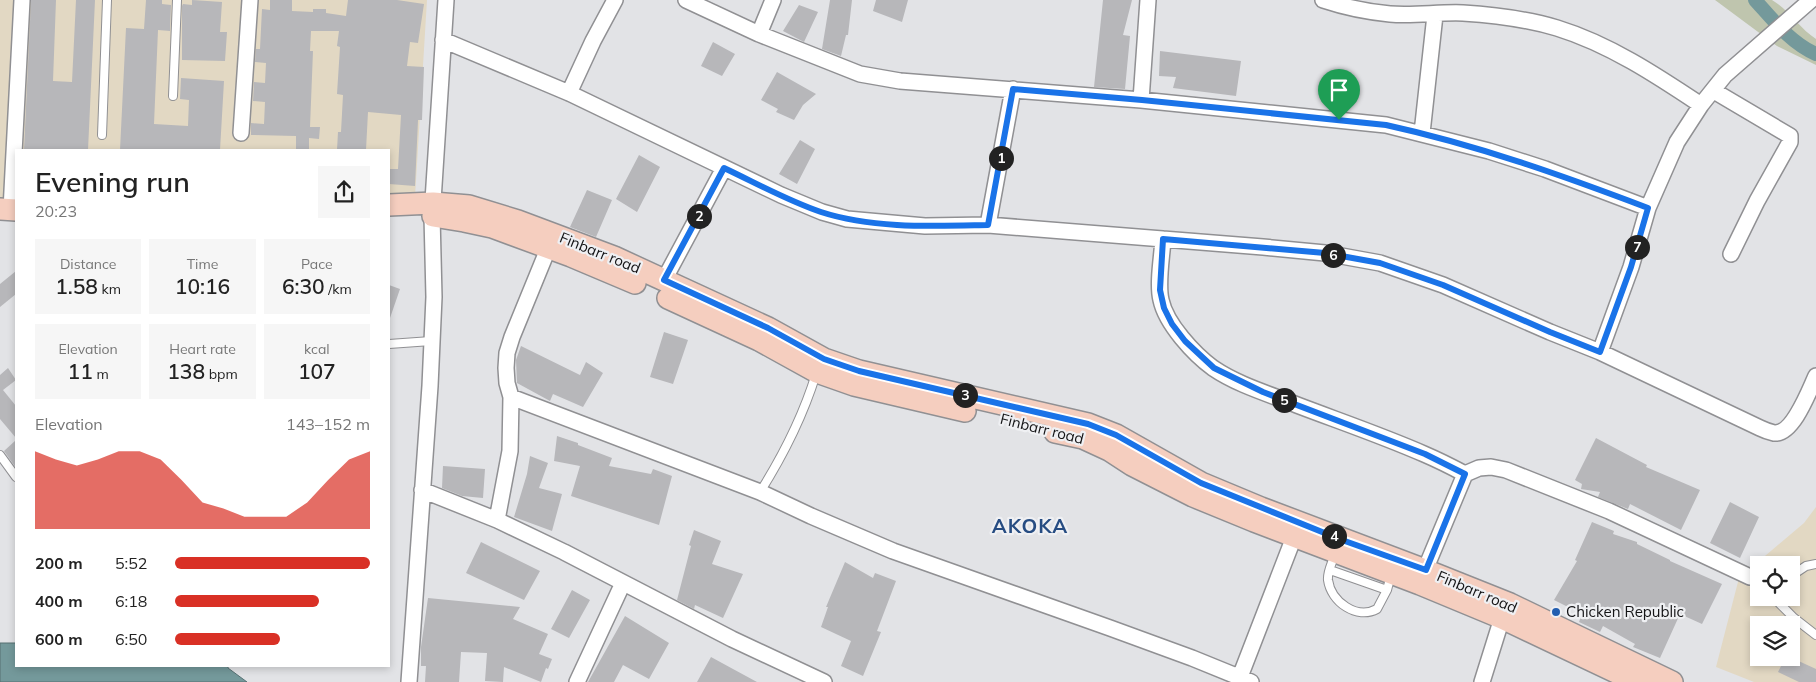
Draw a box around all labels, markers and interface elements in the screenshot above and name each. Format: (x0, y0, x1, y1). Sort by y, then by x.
pin (1318, 69, 1360, 120)
icon: arrive (1325, 76, 1353, 104)
pin: 1 (988, 146, 1014, 170)
text: 1 (997, 149, 1006, 167)
text: Evening run (35, 164, 190, 199)
button: share (318, 166, 370, 218)
text: 20:23 (35, 201, 77, 221)
pin: 2 (686, 204, 712, 228)
text: 2 (695, 207, 704, 225)
street label: Finbarr road (557, 228, 643, 277)
pin: 7 (1624, 234, 1650, 260)
text: 7 (1633, 238, 1642, 256)
pin: 6 (1320, 242, 1346, 268)
text: 6 (1329, 246, 1338, 264)
text: Distance (60, 255, 116, 273)
text: Time (187, 255, 218, 273)
text: Pace (301, 255, 333, 273)
text: 1.58 (55, 273, 98, 299)
text: 10:16 (175, 273, 230, 299)
text: 6:30 (282, 273, 325, 299)
text: km (98, 280, 121, 298)
text: /km (325, 280, 352, 298)
text: Elevation (59, 340, 118, 358)
text: Heart rate (169, 340, 236, 358)
text: kcal (304, 340, 330, 358)
text: 11 (68, 358, 93, 384)
text: 138 (167, 358, 205, 384)
text: 107 (298, 358, 336, 384)
text: m (93, 365, 109, 383)
text: bpm (205, 365, 238, 383)
pin: 3 (952, 382, 978, 408)
text: 3 (961, 386, 970, 404)
pin: 5 (1272, 388, 1296, 412)
text: 5 (1280, 391, 1289, 409)
street label: Finbarr road (998, 409, 1086, 448)
text: Elevation (35, 414, 103, 434)
text: 143–152 m (286, 414, 370, 434)
district label: AKOKA (992, 513, 1068, 538)
pin: 4 (1322, 524, 1346, 548)
text: 4 (1330, 527, 1339, 545)
text: 200 m (35, 553, 83, 573)
text: 5:52 (115, 553, 147, 573)
map controls (1750, 556, 1800, 666)
button: locate (1750, 556, 1800, 606)
street label: Finbarr road (1434, 566, 1520, 617)
text: 400 m (35, 591, 83, 611)
text: 6:18 (115, 591, 147, 611)
place label: Chicken Republic (1566, 602, 1684, 621)
marker: Chicken Republic (1550, 606, 1562, 618)
button: layers (1750, 616, 1800, 666)
text: 600 m (35, 629, 83, 649)
text: 6:50 (115, 629, 147, 649)

